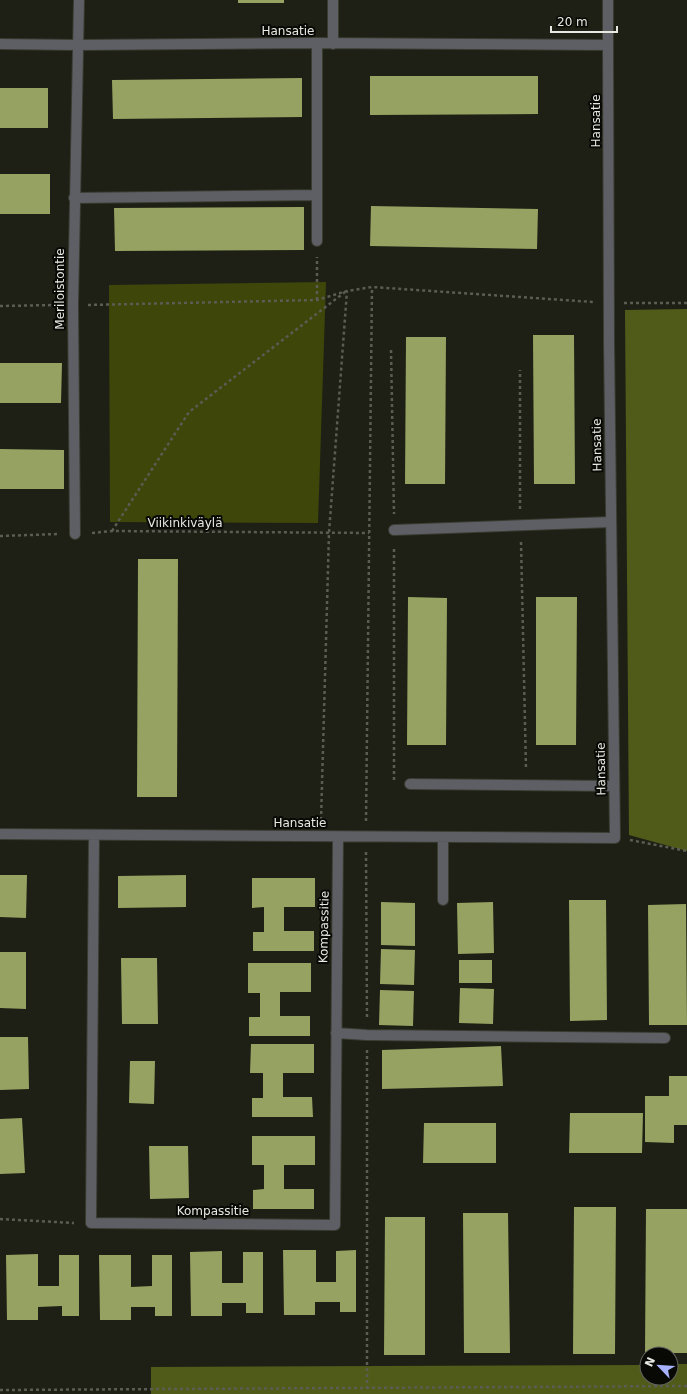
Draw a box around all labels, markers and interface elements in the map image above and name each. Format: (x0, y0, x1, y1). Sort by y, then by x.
scale bar (551, 8, 617, 34)
text: 20 m (557, 15, 588, 29)
street label: Hansatie (261, 24, 315, 38)
street label: Hansatie (589, 94, 603, 148)
street label: Meriloistontie (53, 248, 67, 330)
street label: Hansatie (590, 418, 604, 472)
street label: Viikinkiväylä (147, 516, 223, 530)
street label: Hansatie (594, 742, 608, 796)
street label: Hansatie (273, 816, 327, 830)
street label: Kompassitie (316, 891, 332, 963)
street label: Kompassitie (177, 1204, 249, 1218)
north arrow (639, 1346, 679, 1386)
text: N (643, 1355, 658, 1369)

